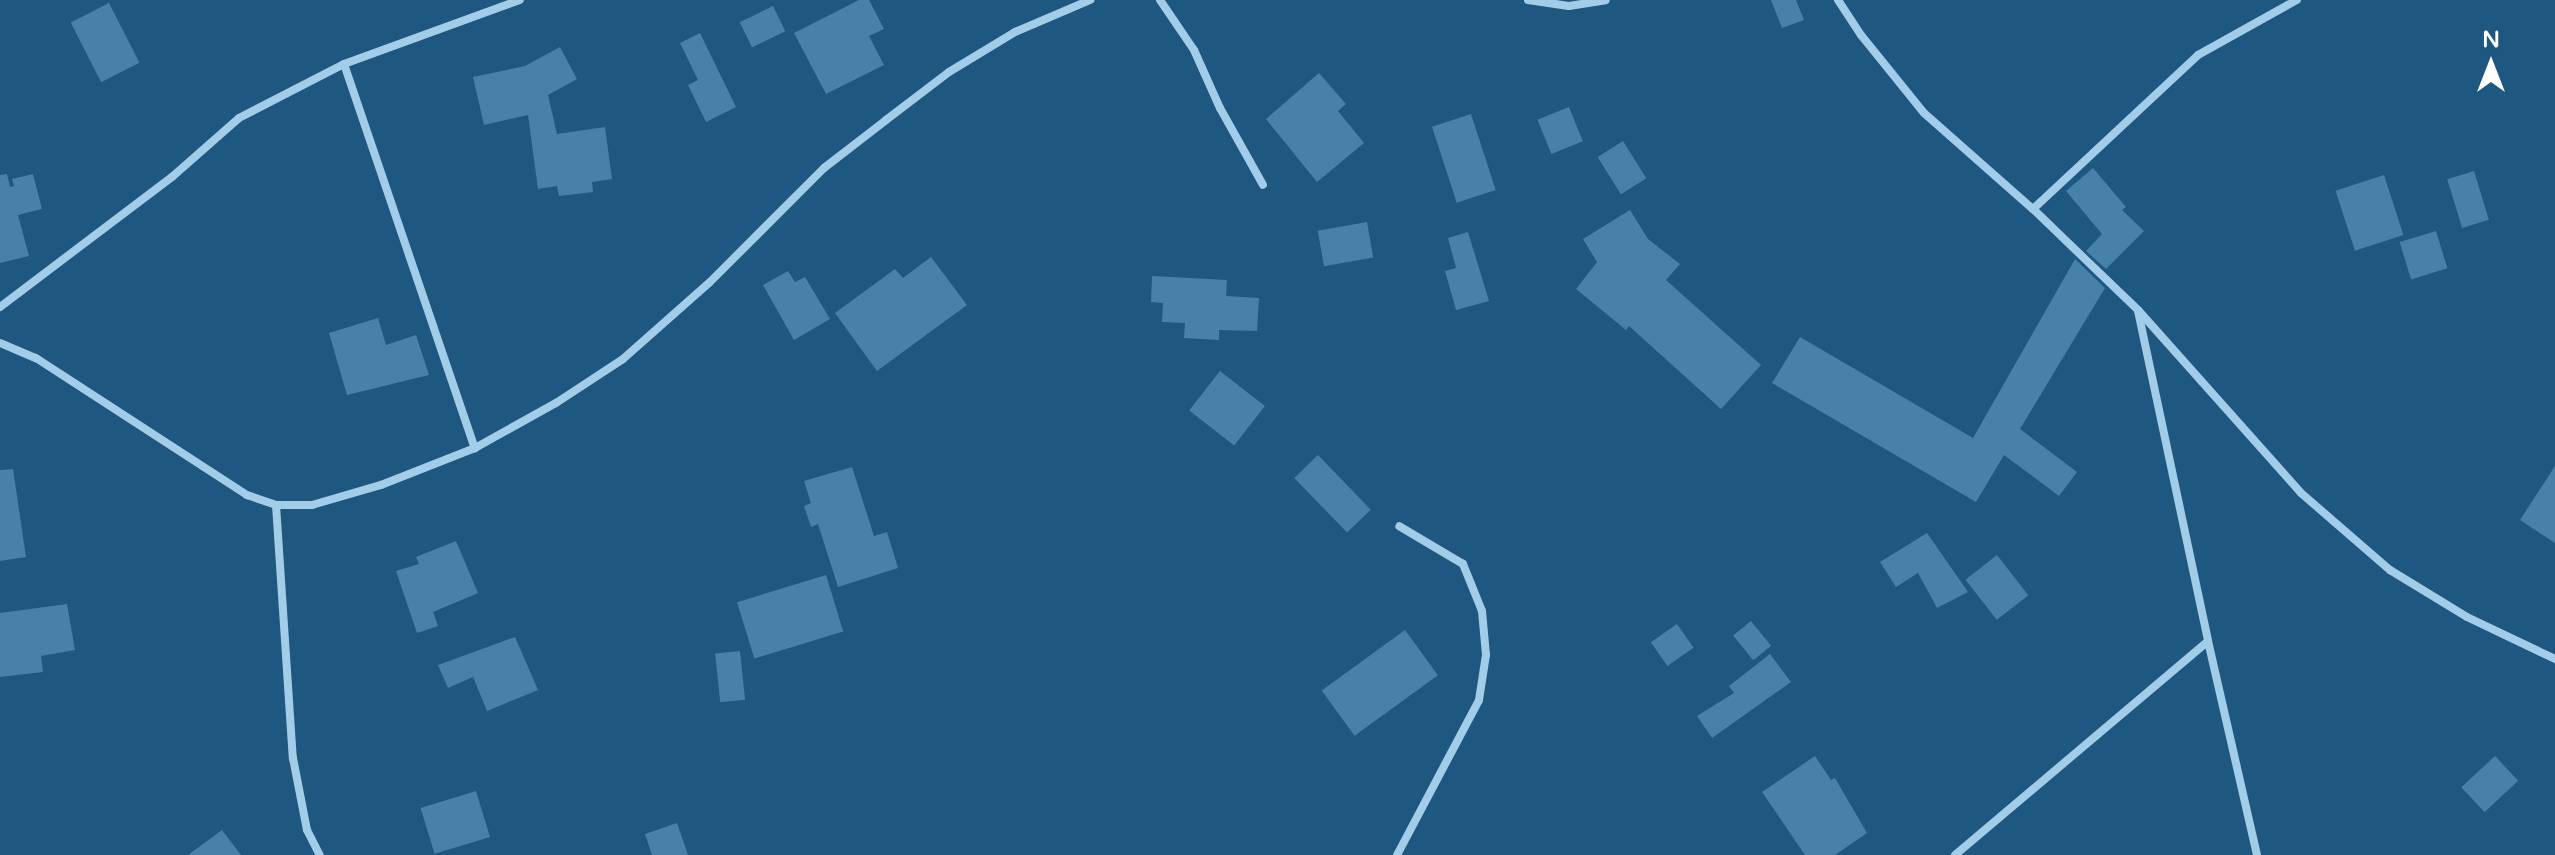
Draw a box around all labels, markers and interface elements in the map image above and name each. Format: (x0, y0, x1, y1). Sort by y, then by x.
north arrow (2451, 24, 2531, 104)
text: N (2482, 27, 2500, 53)

